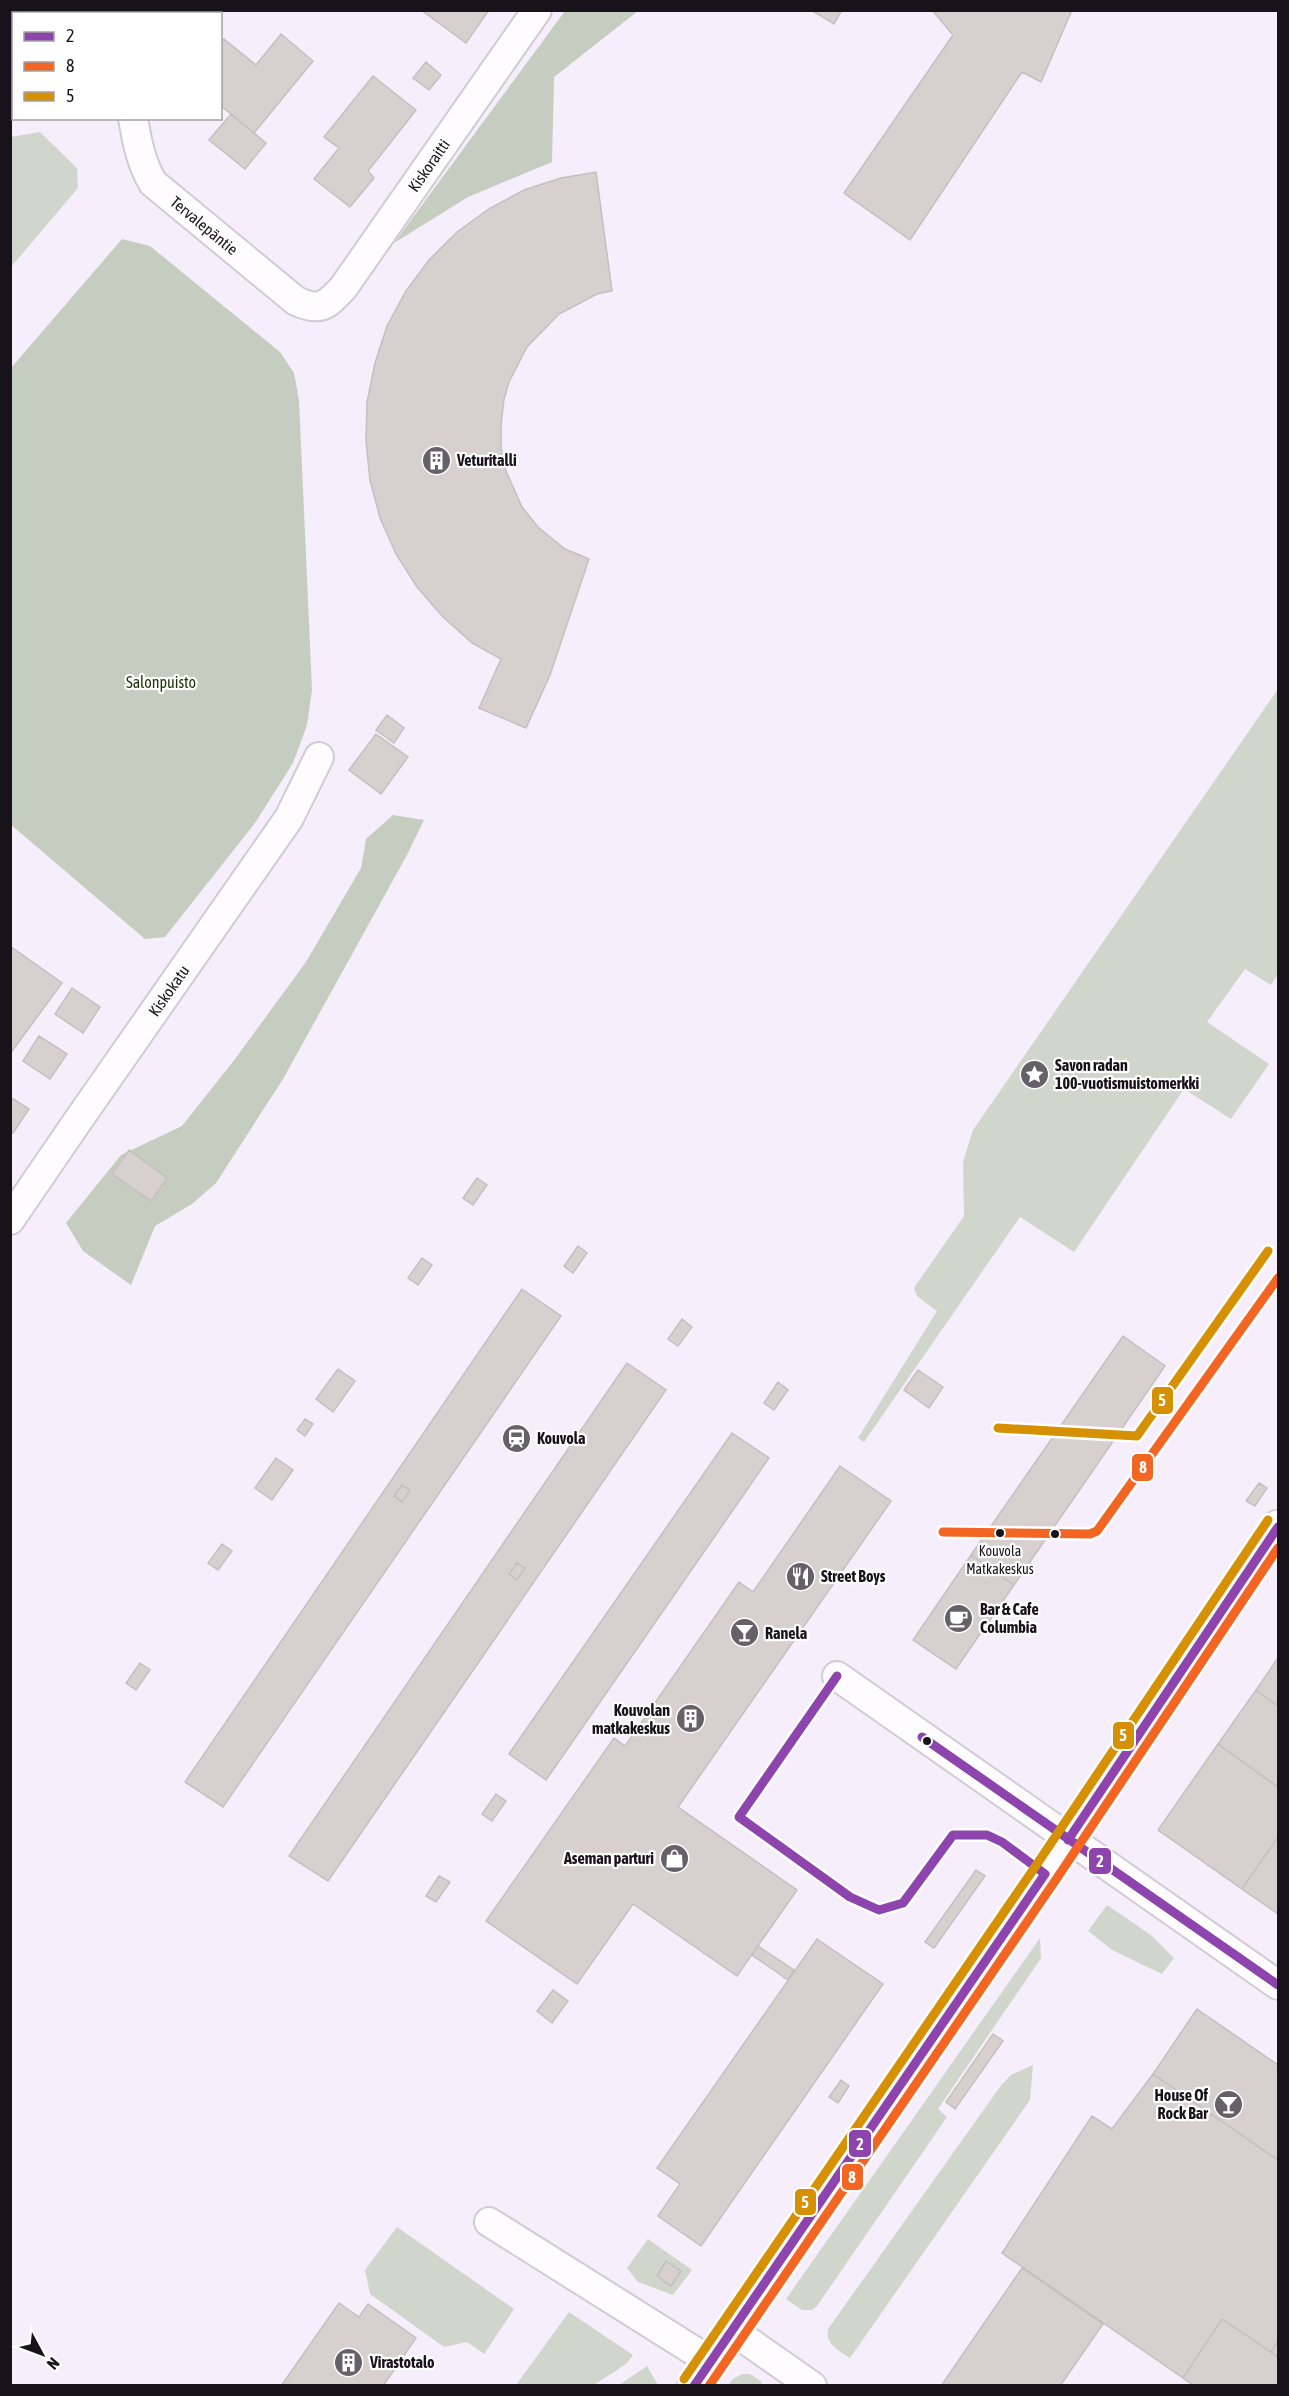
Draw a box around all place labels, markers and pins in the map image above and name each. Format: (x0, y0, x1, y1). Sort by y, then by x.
building icon: Veturitalli (420, 444, 452, 476)
place label: Veturitalli (456, 451, 517, 469)
place label: Savon radan 100-vuotismuistomerkki (1055, 1056, 1199, 1092)
place icon: Savon radan 100-vuotismuistomerkki (1018, 1058, 1050, 1090)
station icon: Kouvola (500, 1422, 532, 1454)
place label: Kouvola (537, 1429, 585, 1447)
marker: Kouvola Matkakeskus (994, 1527, 1006, 1539)
unlabelled marker (1049, 1528, 1061, 1540)
place label: Kouvola Matkakeskus (966, 1543, 1034, 1577)
restaurant icon: Street Boys (784, 1560, 816, 1592)
place label: Street Boys (821, 1567, 886, 1585)
place label: Bar & Cafe Columbia (980, 1600, 1039, 1636)
cafe icon: Bar & Cafe Columbia (943, 1602, 975, 1634)
bar icon: Ranela (728, 1617, 760, 1649)
place label: Ranela (765, 1624, 807, 1642)
place label: Kouvolan matkakeskus (592, 1701, 670, 1737)
building icon: Kouvolan matkakeskus (675, 1703, 707, 1735)
unlabelled marker (921, 1735, 933, 1747)
shop icon: Aseman parturi (659, 1842, 691, 1874)
place label: Aseman parturi (563, 1849, 654, 1867)
place label: House Of Rock Bar (1155, 2086, 1209, 2122)
bar icon: House Of Rock Bar (1213, 2088, 1245, 2120)
building icon: Virastotalo (333, 2346, 365, 2378)
place label: Virastotalo (369, 2353, 435, 2371)

